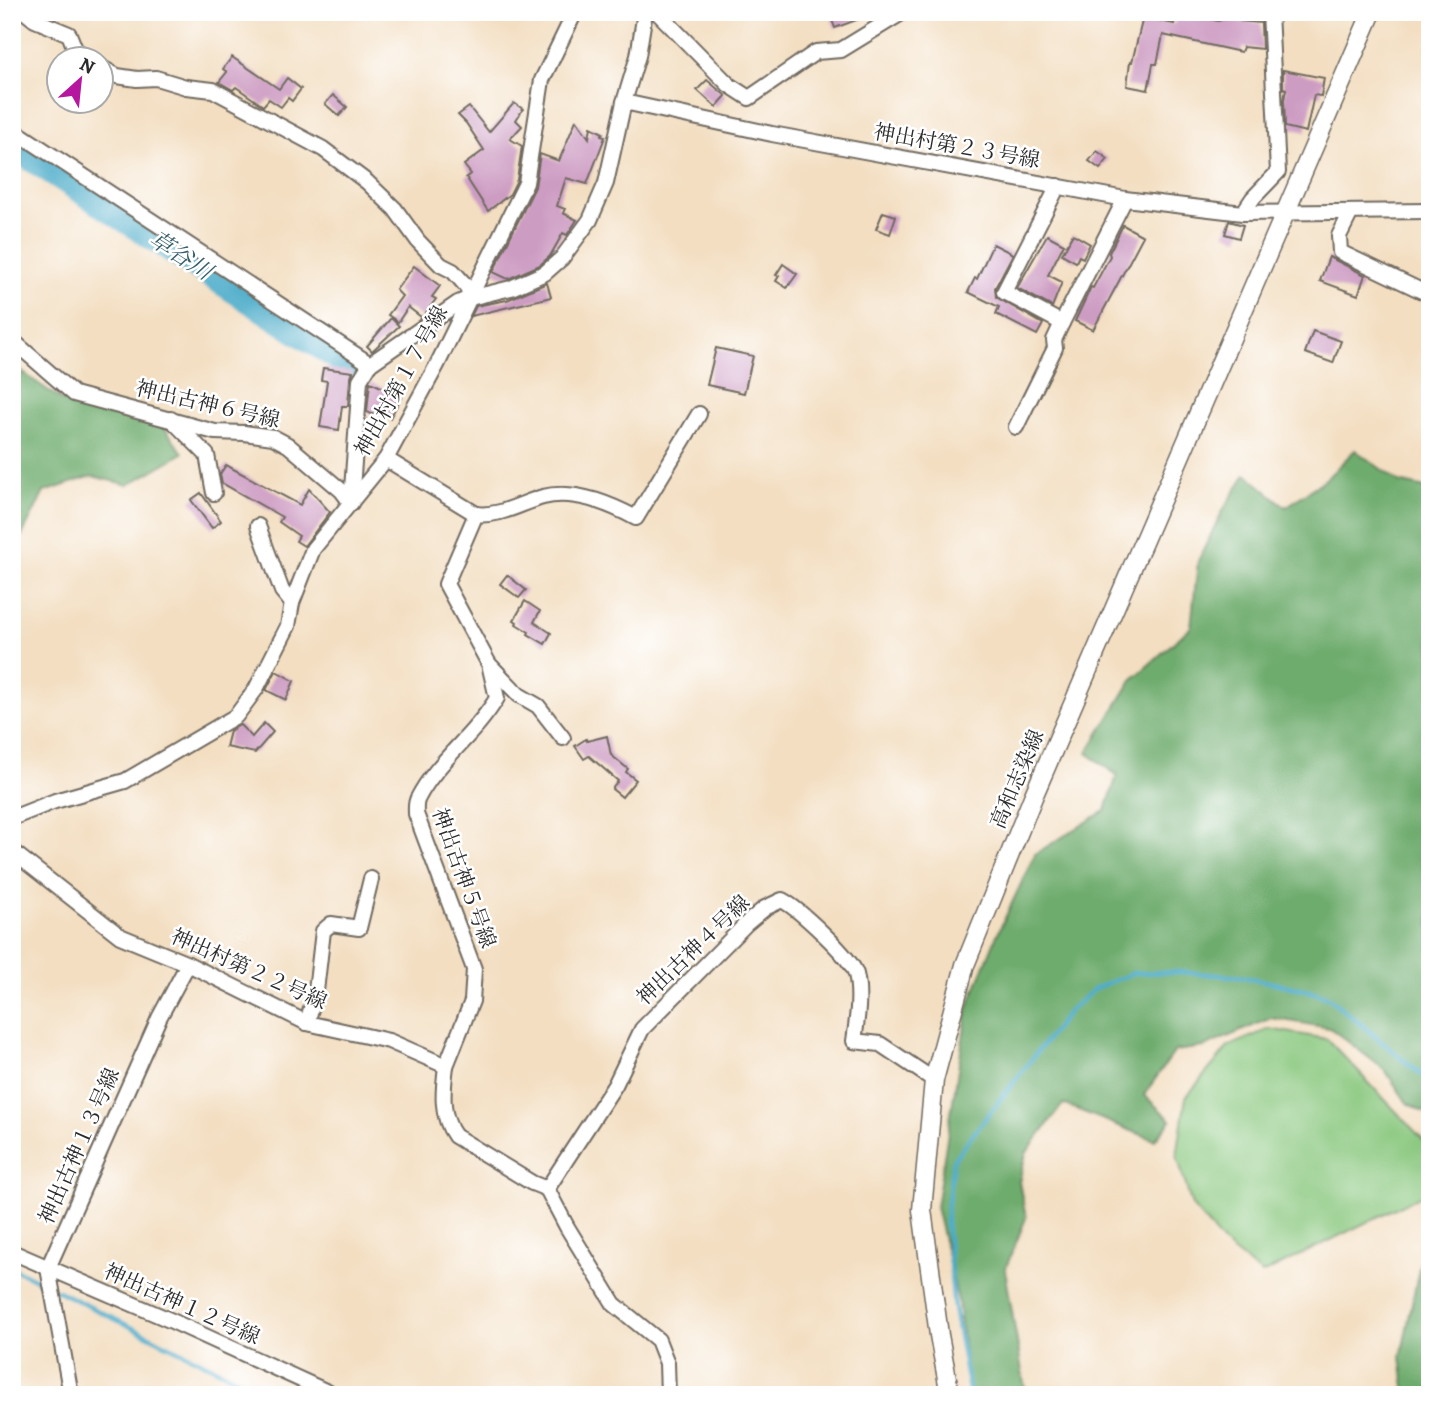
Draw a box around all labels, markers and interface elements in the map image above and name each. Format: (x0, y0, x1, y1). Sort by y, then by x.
north arrow (46, 46, 116, 116)
text: N (75, 51, 99, 81)
street label: 神出村第２３号線 (872, 118, 1042, 174)
water label: 草谷川 (143, 224, 221, 289)
street label: 神出村第１７号線 (348, 301, 454, 461)
street label: 神出古神６号線 (133, 374, 283, 434)
street label: 高和志染線 (984, 725, 1050, 833)
street label: 神出古神５号線 (426, 804, 502, 952)
street label: 神出古神４号線 (630, 889, 756, 1011)
street label: 神出村第２２号線 (167, 922, 331, 1016)
street label: 神出古神１３号線 (32, 1064, 126, 1228)
street label: 神出古神１２号線 (100, 1257, 264, 1351)

